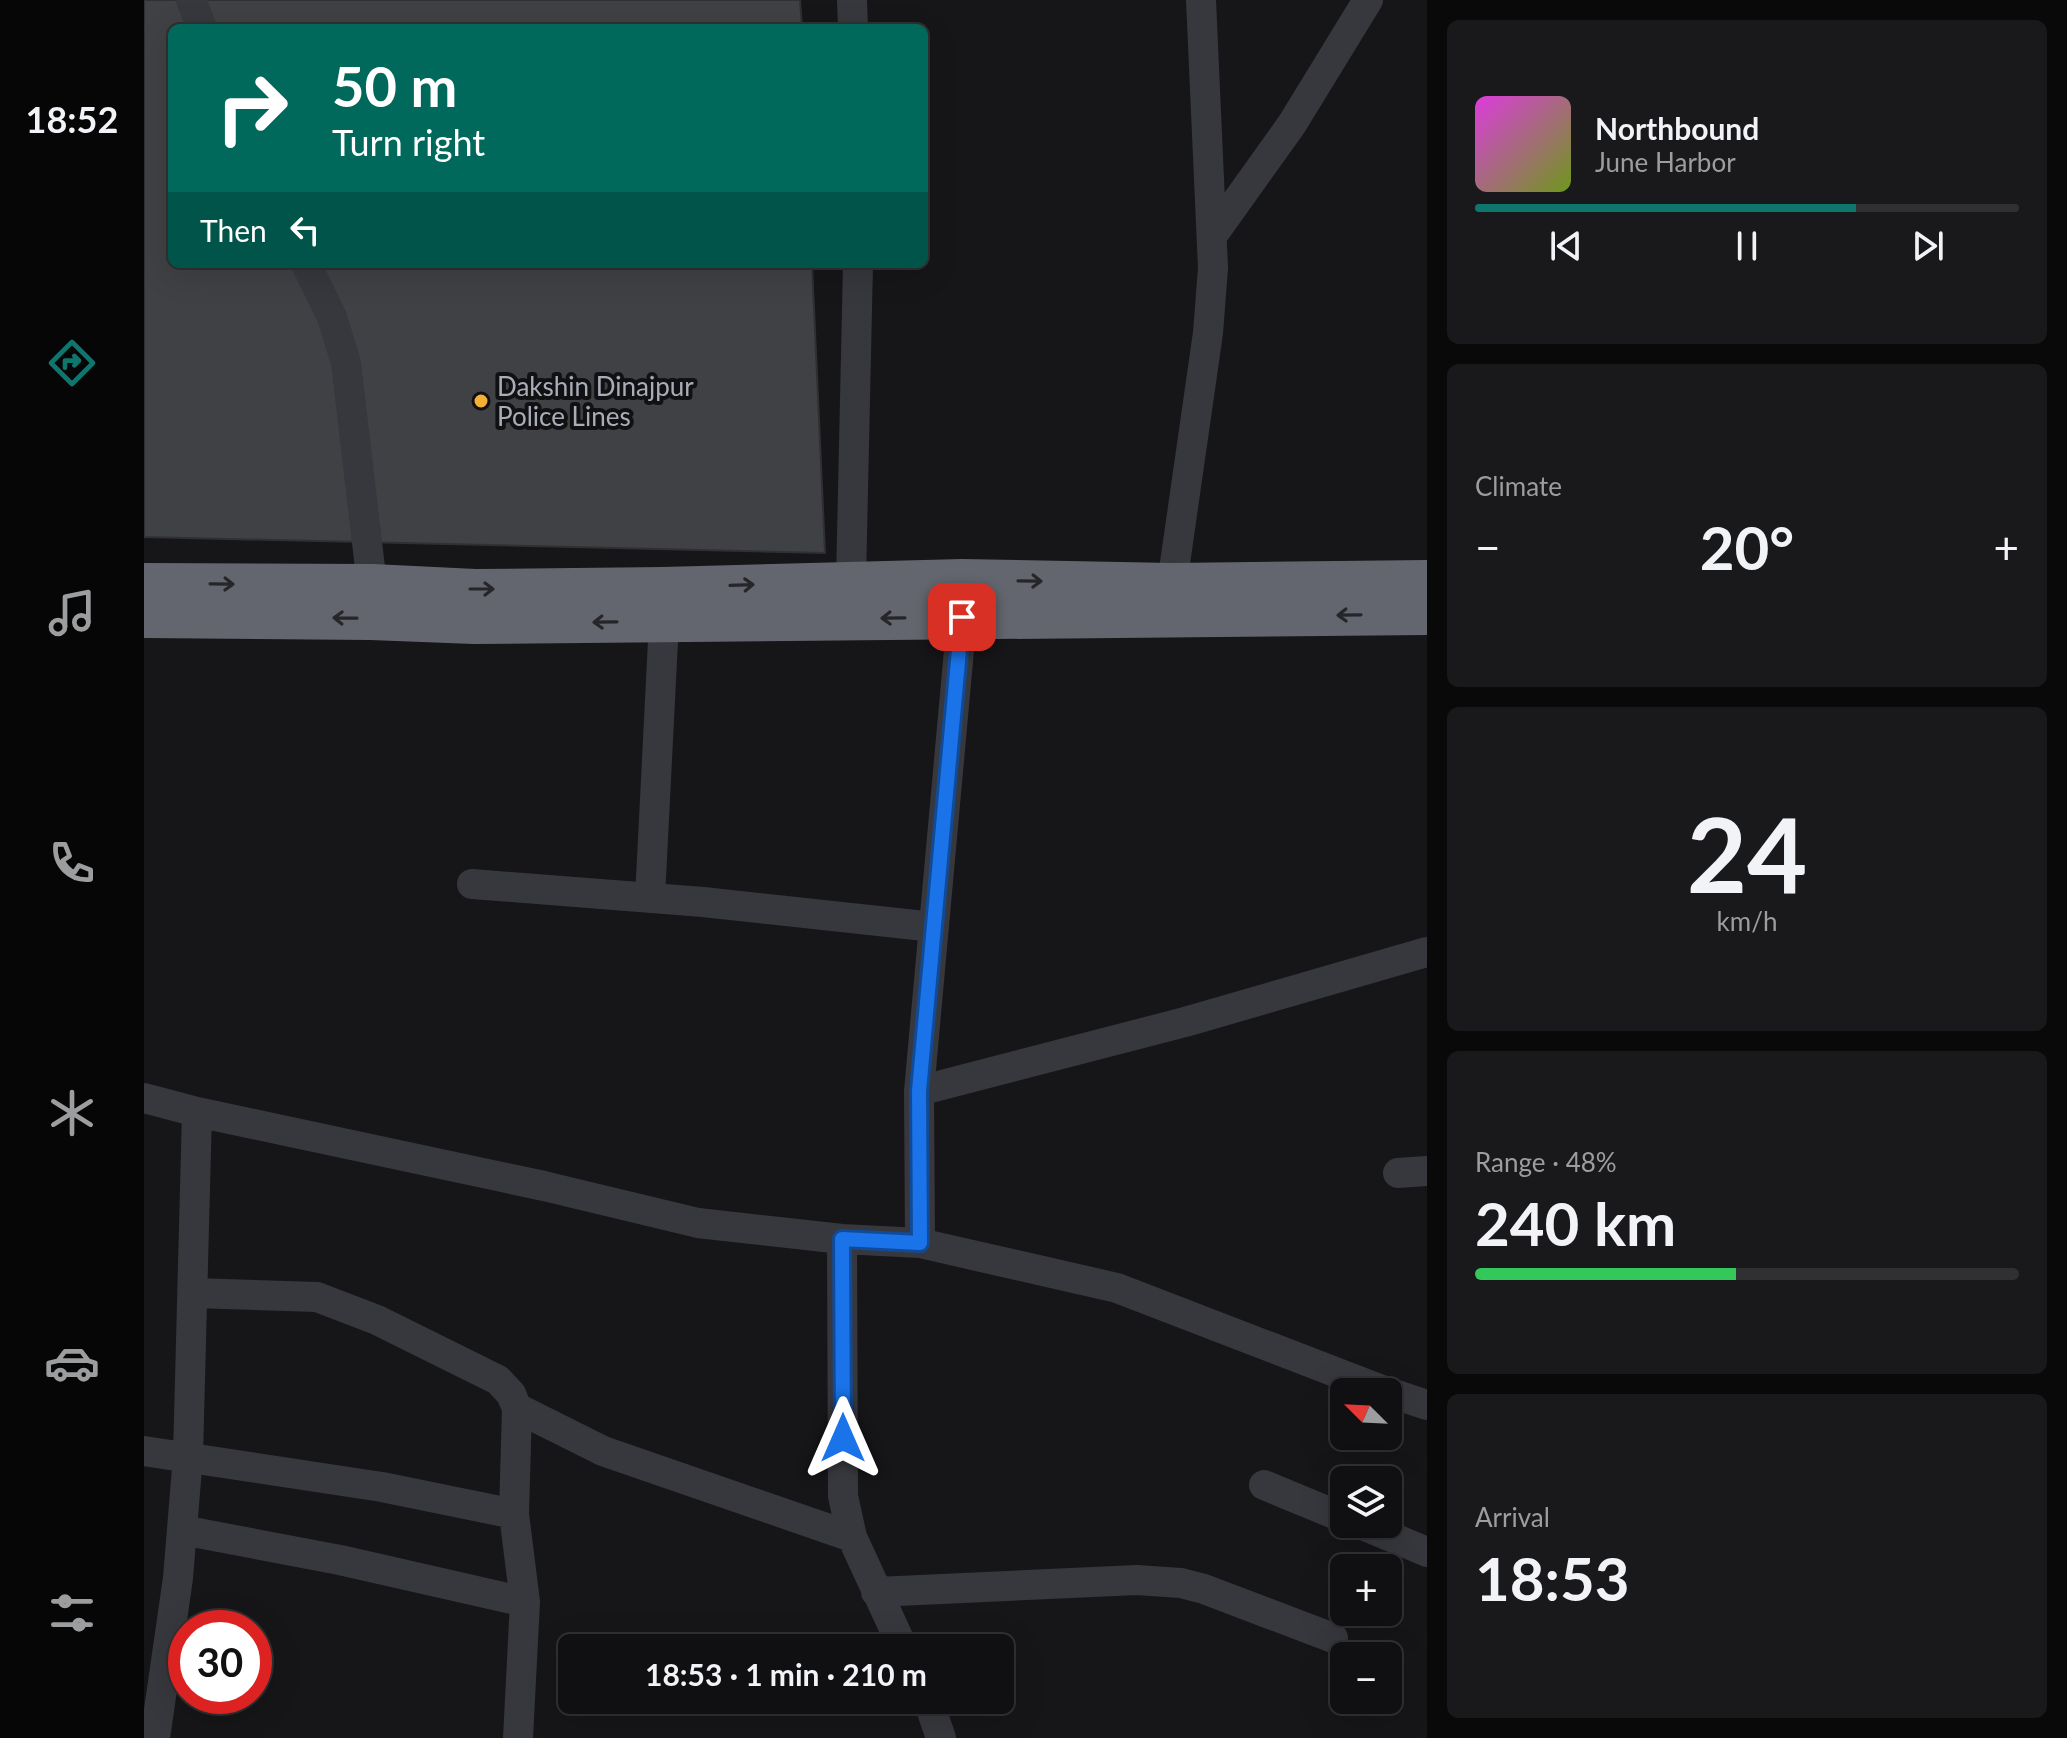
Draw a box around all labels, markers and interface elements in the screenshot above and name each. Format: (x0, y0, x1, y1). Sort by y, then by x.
text: 50 m (332, 52, 457, 119)
icon: right (200, 56, 304, 160)
text: 18:52 (26, 97, 118, 141)
text: Northbound (1595, 110, 1759, 146)
text: Turn right (332, 120, 485, 164)
text: June Harbor (1595, 146, 1736, 178)
icon: left (283, 208, 327, 252)
text: Then (200, 212, 267, 248)
icon: previous (1544, 224, 1588, 268)
icon: pause (1725, 224, 1769, 268)
icon: next (1906, 224, 1950, 268)
icon: directions (44, 335, 100, 391)
place label: Dakshin Dinajpur Police Lines (497, 370, 694, 432)
marker: Dakshin Dinajpur Police Lines (472, 392, 490, 410)
text: Climate (1475, 470, 1562, 502)
text: 20° (1700, 511, 1794, 583)
text: − (1475, 521, 1501, 573)
text: + (1993, 521, 2019, 573)
one-way arrow (1016, 574, 1043, 589)
one-way arrow (208, 576, 235, 591)
one-way arrow (728, 578, 755, 593)
one-way arrow (468, 582, 495, 597)
pin (928, 583, 996, 651)
icon: music (44, 585, 100, 641)
icon: arrive (940, 595, 984, 639)
one-way arrow (1336, 607, 1363, 623)
one-way arrow (332, 610, 359, 626)
one-way arrow (880, 611, 907, 626)
one-way arrow (592, 614, 619, 629)
text: 24 (1687, 790, 1807, 915)
icon: phone (44, 835, 100, 891)
text: km/h (1717, 905, 1777, 937)
icon: climate (44, 1085, 100, 1141)
text: Range · 48% (1475, 1146, 1617, 1178)
text: 240 km (1475, 1187, 1676, 1259)
icon: car (44, 1335, 100, 1391)
north arrow (1330, 1378, 1402, 1450)
map controls (1330, 1378, 1402, 1714)
position arrow (801, 1396, 885, 1480)
button: layers (1330, 1466, 1402, 1538)
text: Arrival (1475, 1501, 1550, 1533)
text: 18:53 (1475, 1542, 1630, 1614)
button: + (1330, 1554, 1402, 1626)
icon: filters (44, 1585, 100, 1641)
speed limit sign: 30 (168, 1610, 272, 1714)
button: − (1330, 1642, 1402, 1714)
text: 18:53 · 1 min · 210 m (645, 1656, 927, 1692)

